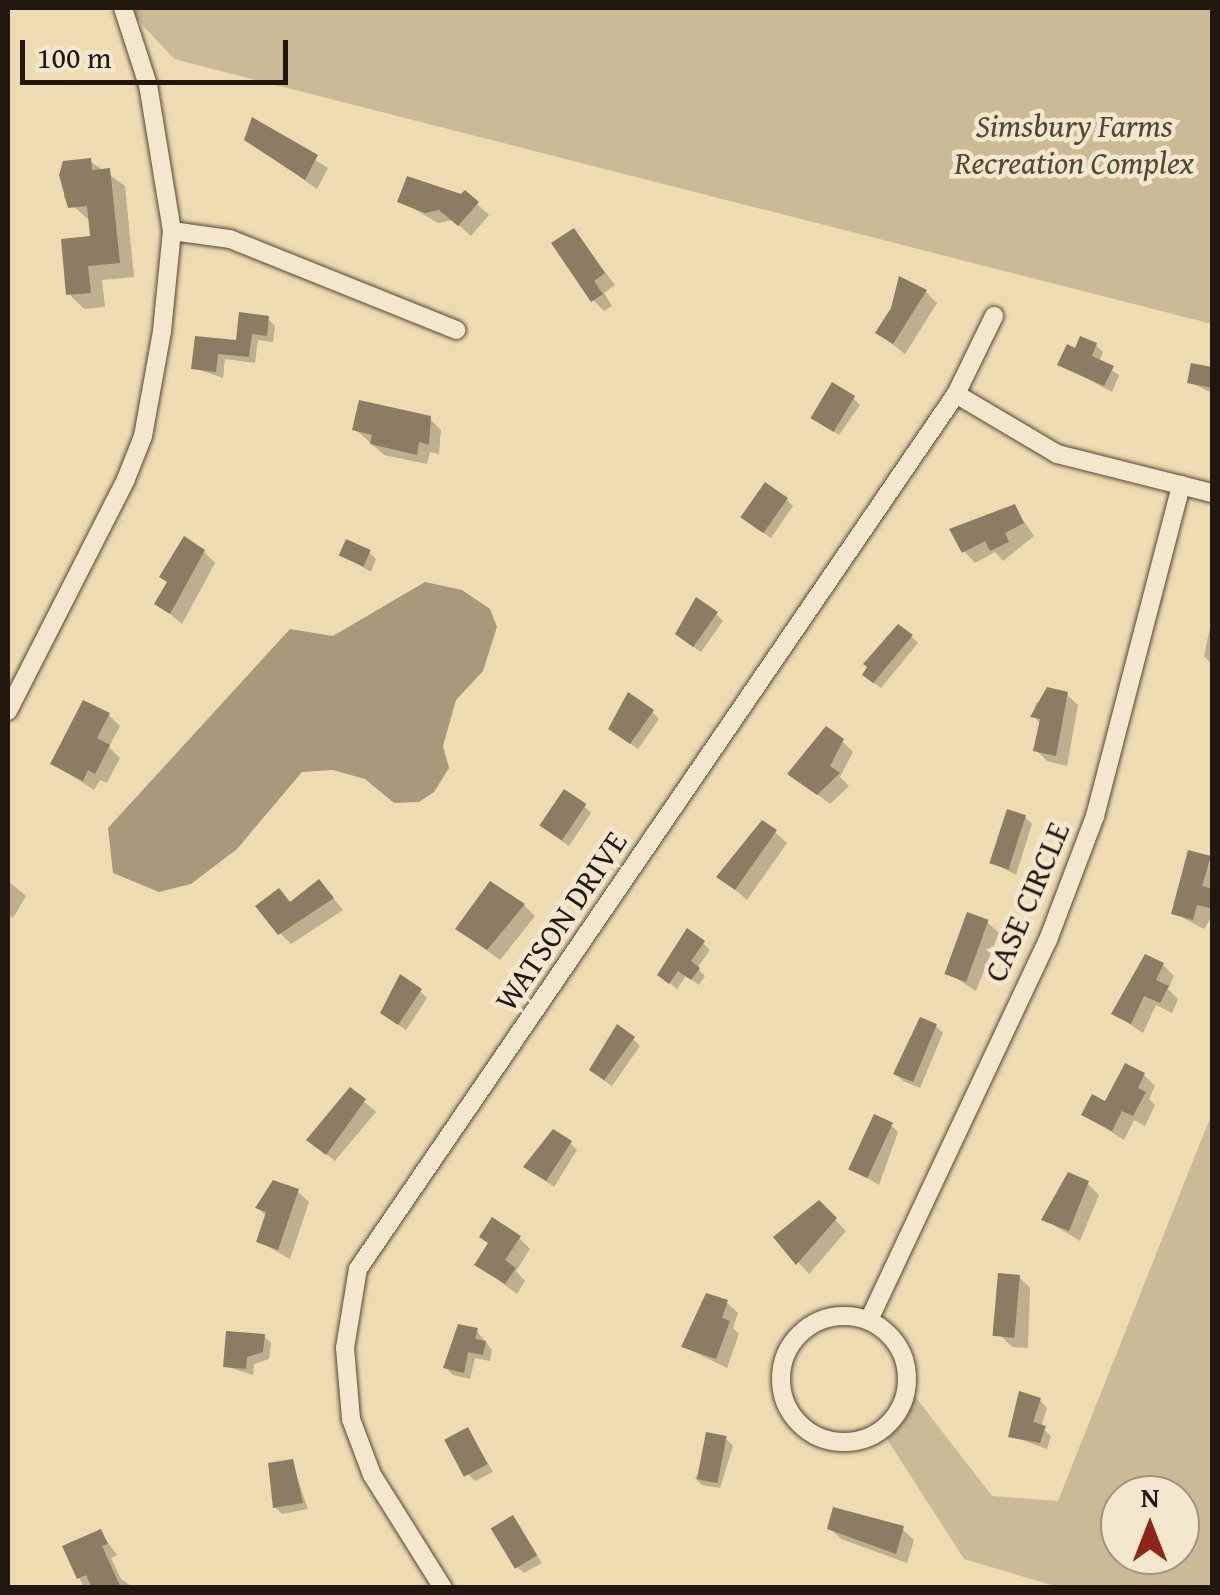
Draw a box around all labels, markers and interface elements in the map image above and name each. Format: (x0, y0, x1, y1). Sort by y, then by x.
scale bar (25, 20, 292, 82)
text: 100 m (37, 35, 111, 79)
park label: Simsbury Farms Recreation Complex (954, 108, 1194, 183)
street label: CASE CIRCLE (976, 816, 1078, 988)
street label: WATSON DRIVE (487, 824, 635, 1018)
north arrow (1100, 1475, 1200, 1575)
text: N (1141, 1476, 1159, 1517)

